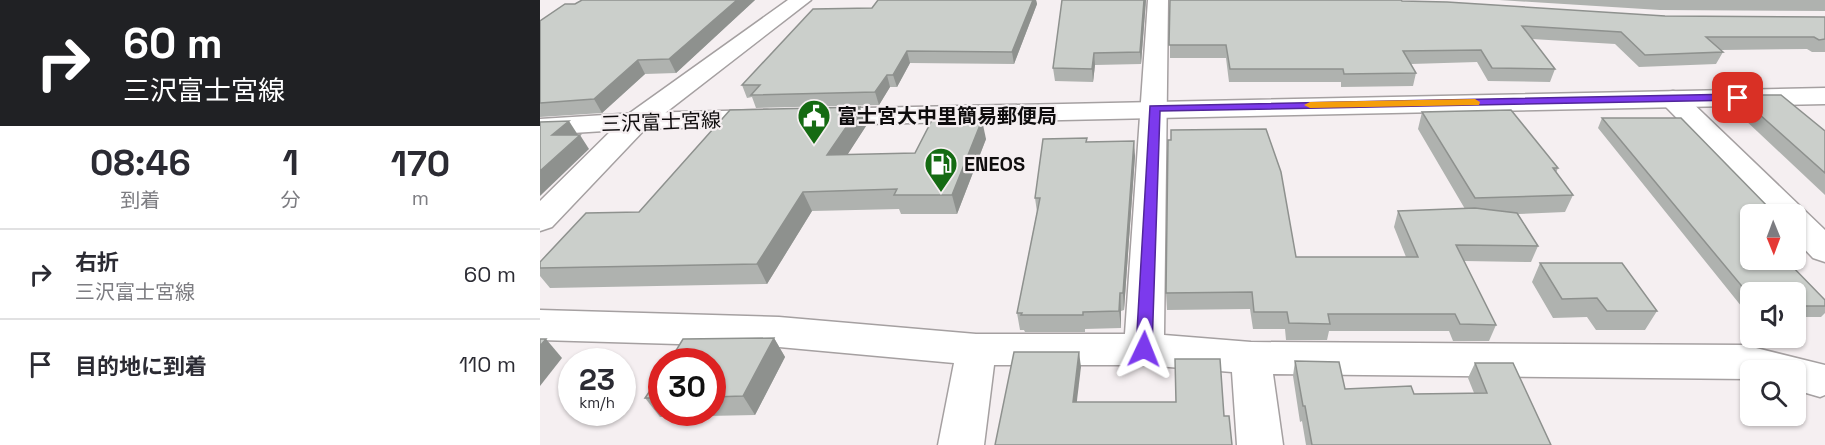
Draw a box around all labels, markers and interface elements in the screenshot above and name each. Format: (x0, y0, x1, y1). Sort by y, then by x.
text: 60 m (123, 17, 223, 70)
icon: right (24, 24, 102, 102)
pin (1712, 72, 1763, 123)
text: 三沢富士宮線 (123, 73, 285, 108)
icon: arrive (1721, 81, 1754, 114)
public building icon: 富士宮大中里簡易郵便局 (796, 98, 832, 145)
place label: 富士宮大中里簡易郵便局 (837, 103, 1057, 129)
street label: 三沢富士宮線 (601, 107, 721, 137)
text: 08:46 (90, 140, 191, 186)
text: 1 (283, 140, 299, 186)
text: 170 (391, 141, 450, 187)
fuel station icon: ENEOS (923, 146, 959, 193)
place label: ENEOS (964, 151, 1025, 177)
text: m (412, 185, 429, 211)
text: 到着 (120, 187, 160, 213)
text: 分 (281, 187, 301, 213)
north arrow (1740, 204, 1806, 270)
map controls (1740, 204, 1806, 426)
text: 右折 (75, 248, 119, 276)
icon: right (24, 258, 57, 291)
text: 60 m (464, 260, 516, 288)
text: 三沢富士宮線 (75, 279, 195, 305)
button: sound (1740, 282, 1806, 348)
position arrow (1112, 317, 1176, 381)
icon: arrive (24, 348, 57, 381)
speed limit sign: 30 (648, 348, 726, 426)
text: 110 m (459, 350, 516, 378)
text: 目的地に到着 (75, 352, 207, 380)
text: 23 (579, 360, 615, 399)
button: search (1740, 360, 1806, 426)
text: km/h (579, 393, 615, 412)

